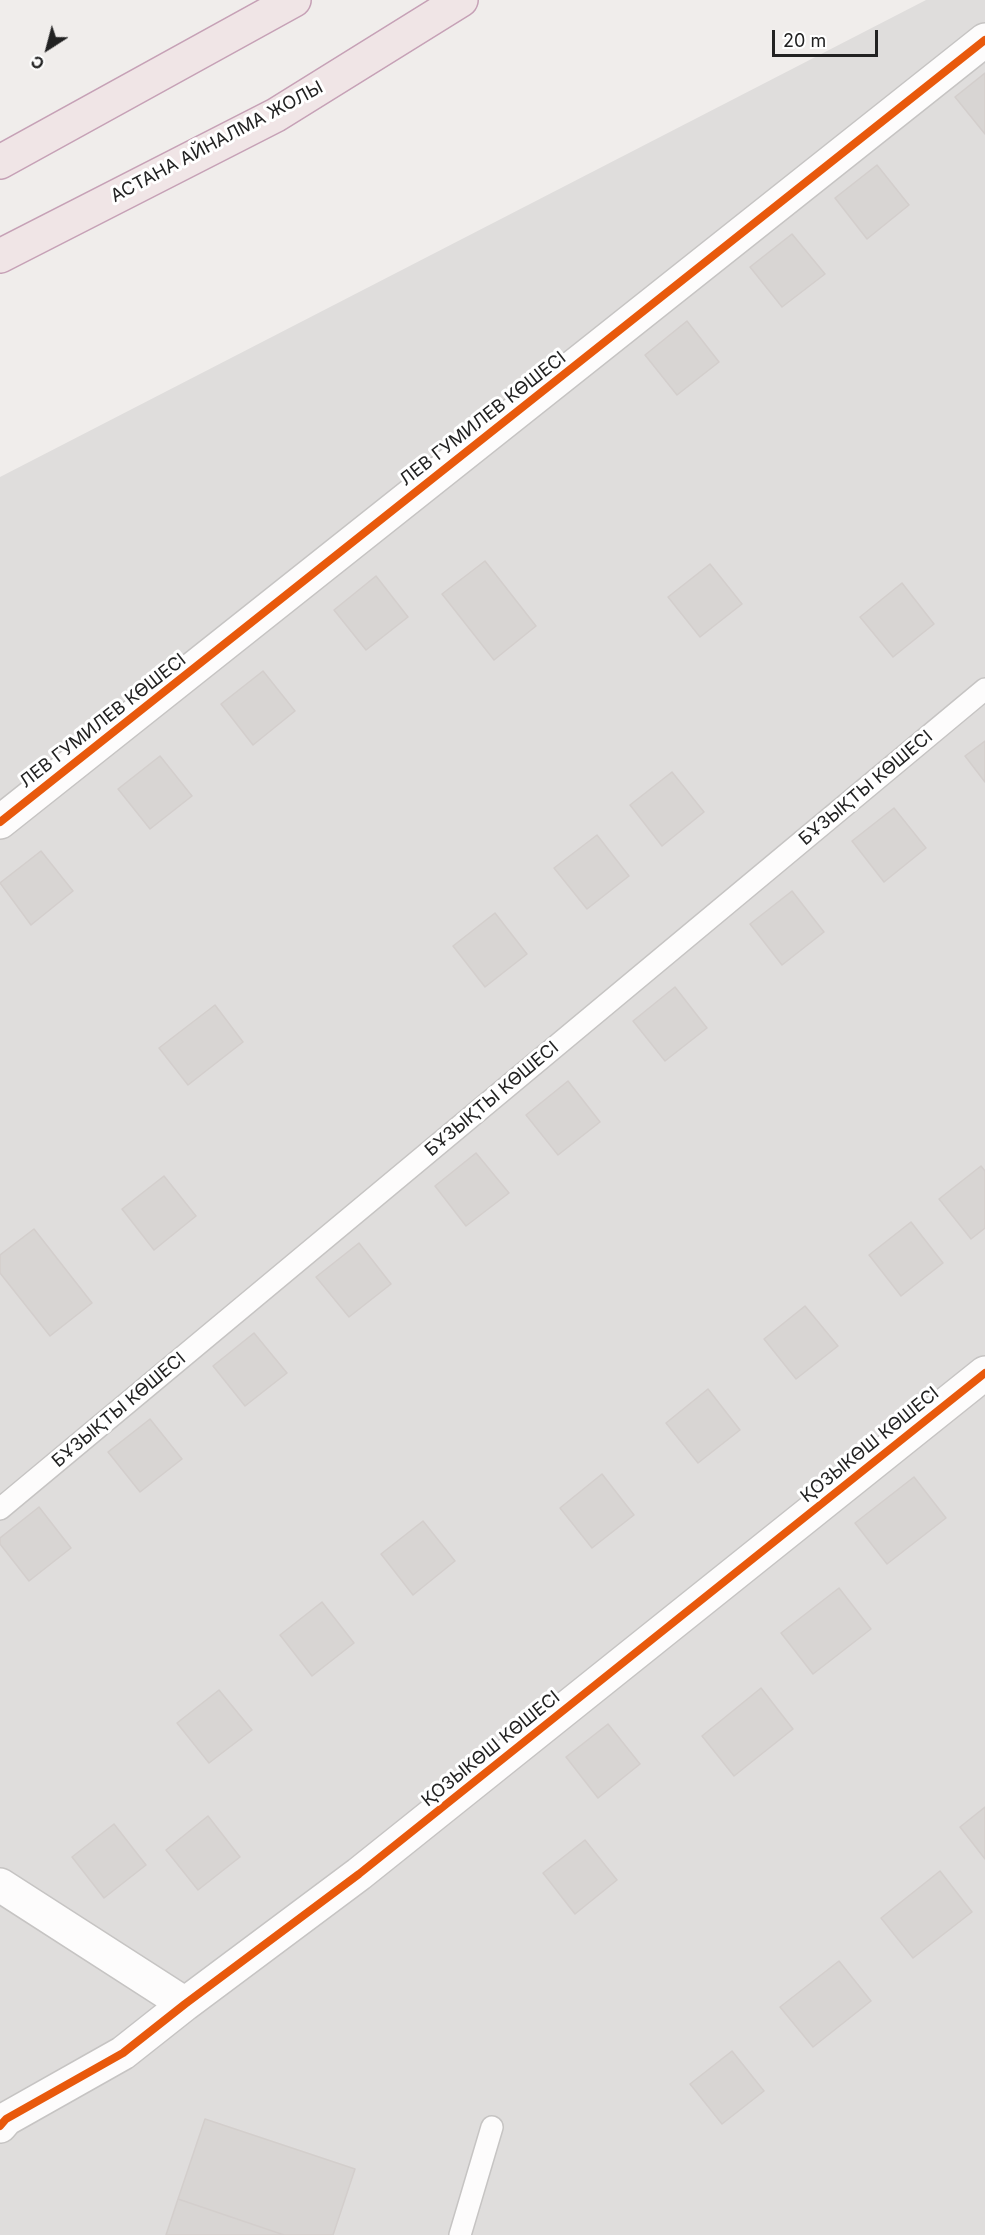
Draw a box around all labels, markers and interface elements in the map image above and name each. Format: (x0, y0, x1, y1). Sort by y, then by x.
north arrow (18, 18, 78, 78)
scale bar (775, 18, 882, 56)
text: 20 m (783, 30, 826, 51)
text: С (27, 51, 48, 74)
street label: АСТАНА АЙНАЛМА ЖОЛЫ (107, 77, 327, 207)
street label: ЛЕВ ГУМИЛЕВ КӨШЕСІ (396, 347, 570, 491)
street label: ЛЕВ ГУМИЛЕВ КӨШЕСІ (16, 649, 190, 793)
street label: БҰЗЫҚТЫ КӨШЕСІ (795, 726, 937, 850)
street label: БҰЗЫҚТЫ КӨШЕСІ (421, 1037, 563, 1161)
street label: БҰЗЫҚТЫ КӨШЕСІ (48, 1348, 190, 1472)
street label: ҚОЗЫКӨШ КӨШЕСІ (796, 1383, 944, 1507)
street label: ҚОЗЫКӨШ КӨШЕСІ (417, 1687, 565, 1811)

